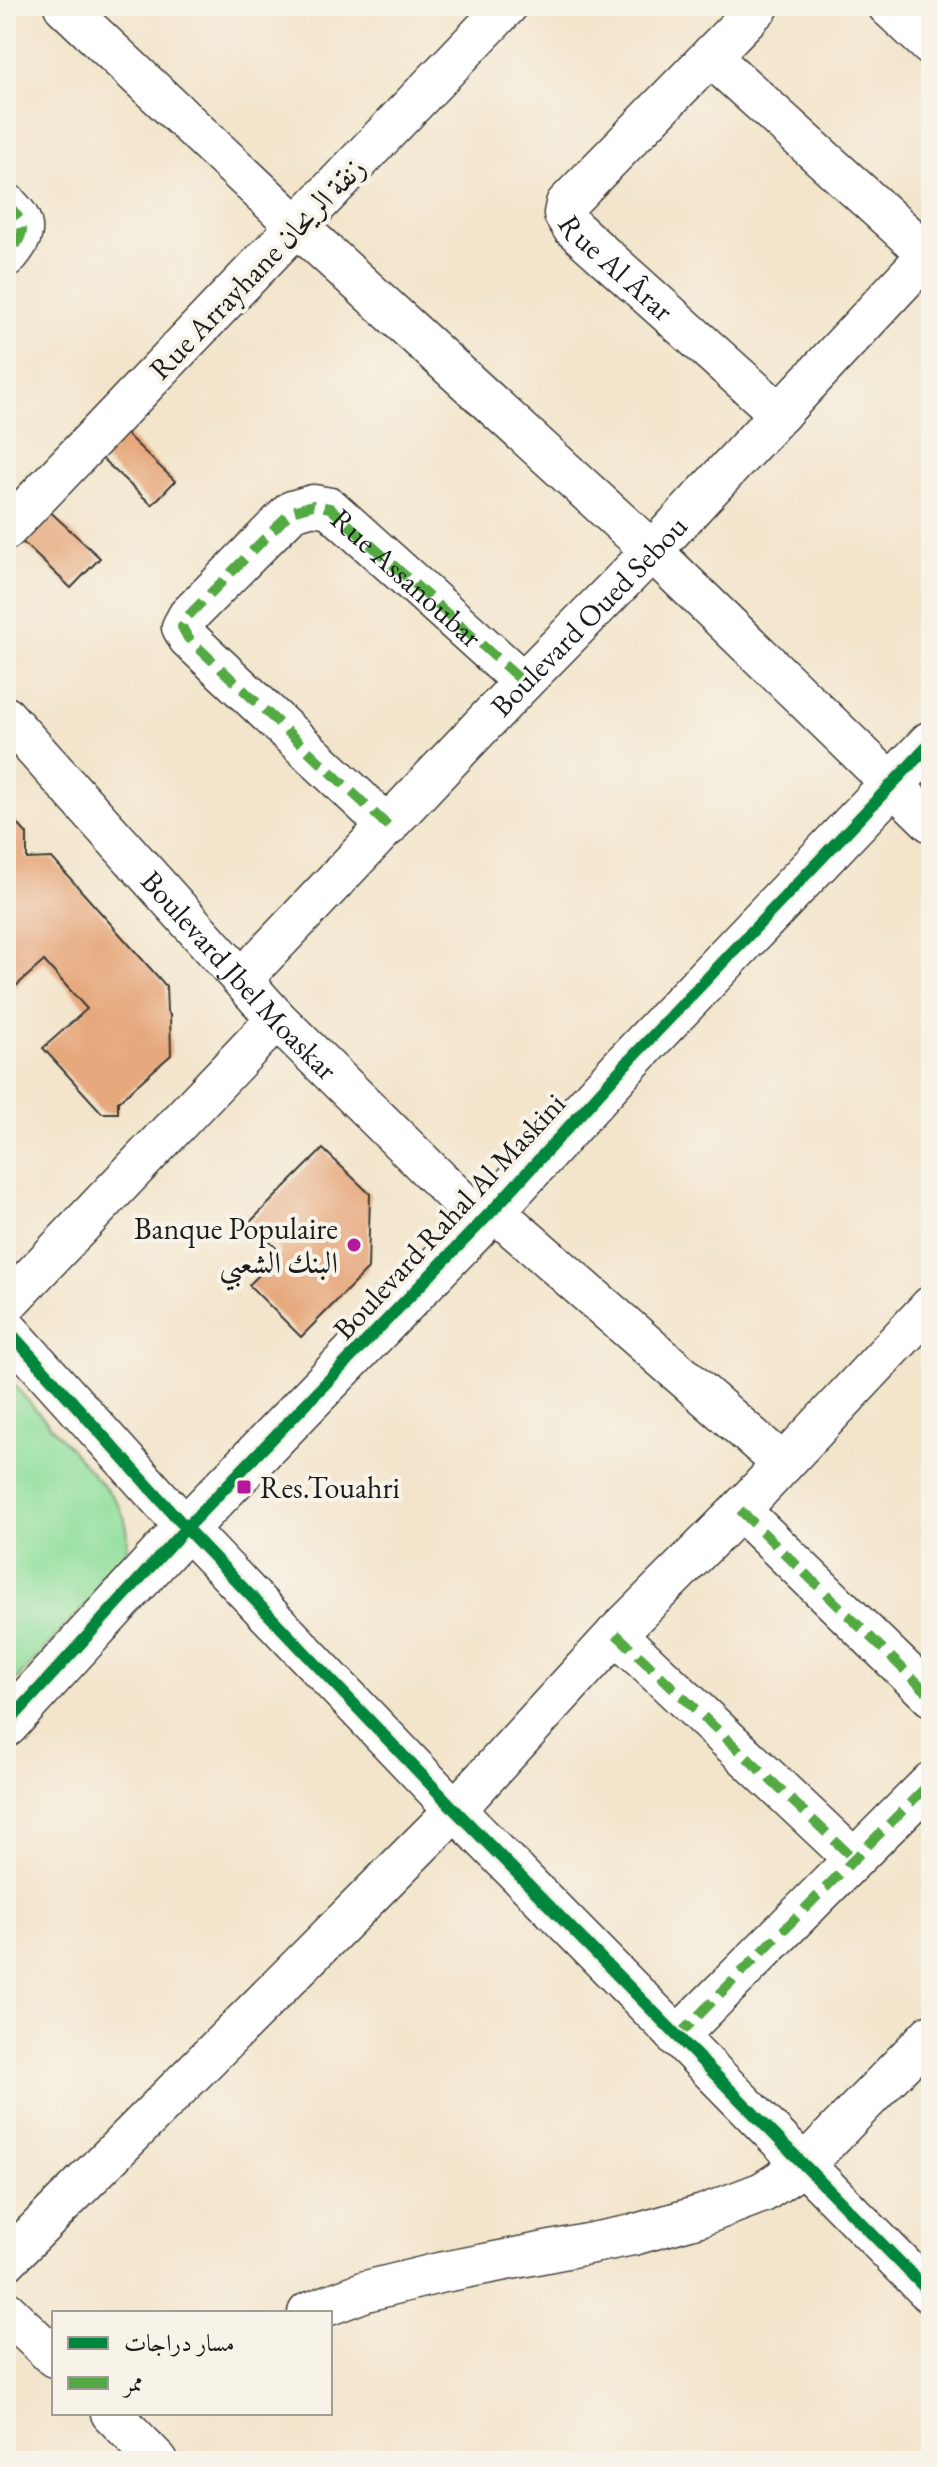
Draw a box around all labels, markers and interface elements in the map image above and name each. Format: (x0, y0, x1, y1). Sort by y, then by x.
street label: Rue Arrayhane زنقة الريحان (140, 148, 374, 388)
street label: Rue Al Ârar (550, 208, 682, 329)
street label: Rue Assanoubar (323, 499, 491, 656)
street label: Boulevard Oued Sebou (481, 507, 695, 724)
street label: Boulevard Jbel Moaskar (133, 862, 346, 1088)
street label: Boulevard Rahal Al Maskini (324, 1084, 574, 1348)
place label: Banque Populaire البنك الشعبي (134, 1209, 338, 1291)
marker: Banque Populaire البنك الشعبي (345, 1236, 363, 1254)
place label: Res.Touahri (260, 1468, 400, 1507)
marker: Res.Touahri (235, 1478, 253, 1496)
legend (52, 2311, 332, 2415)
text: مسار دراجات (124, 2327, 235, 2358)
text: ممر (121, 2367, 143, 2398)

